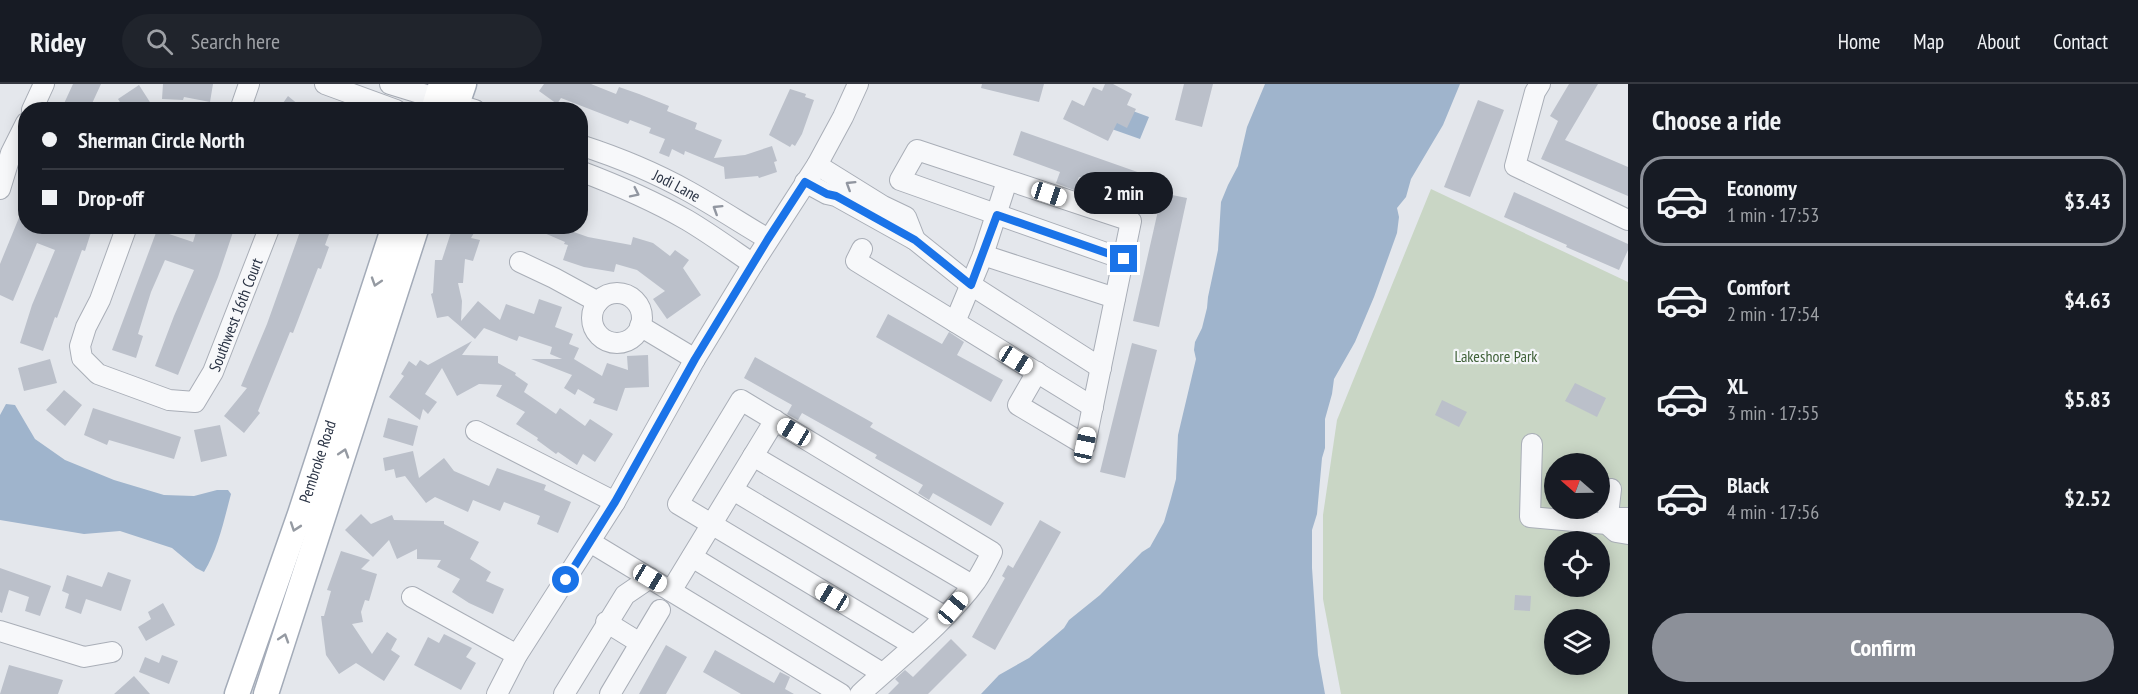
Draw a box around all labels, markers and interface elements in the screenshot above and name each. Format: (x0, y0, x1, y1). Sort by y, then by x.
search box (122, 14, 542, 68)
text: Ridey (30, 23, 86, 60)
icon: search (143, 25, 176, 58)
text: Search here (191, 27, 280, 55)
text: Home (1838, 28, 1880, 55)
text: Map (1913, 28, 1944, 55)
text: About (1977, 28, 2020, 55)
text: Contact (2053, 28, 2108, 55)
text: Choose a ride (1652, 103, 1781, 137)
text: Sherman Circle North (78, 126, 245, 154)
street label: Jodi Lane (649, 164, 704, 206)
callout: 2 min (1074, 172, 1174, 214)
icon: car (1655, 174, 1709, 228)
text: Economy (1727, 174, 1797, 202)
car (1029, 180, 1069, 208)
text: 2 min (1103, 180, 1144, 206)
one-way arrow (846, 181, 856, 193)
text: Drop-off (78, 184, 144, 212)
one-way arrow (628, 185, 639, 197)
text: $3.43 (2064, 187, 2111, 215)
text: 1 min · 17:53 (1727, 202, 1819, 228)
one-way arrow (713, 205, 723, 217)
route end (1110, 245, 1137, 272)
street label: Southwest 16th Court (204, 254, 267, 375)
icon: car (1655, 273, 1709, 327)
text: Comfort (1727, 273, 1790, 301)
one-way arrow (371, 276, 383, 287)
text: $4.63 (2064, 286, 2111, 314)
text: 2 min · 17:54 (1727, 301, 1819, 327)
car (996, 343, 1036, 377)
park label: Lakeshore Park (1455, 346, 1538, 366)
icon: car (1655, 372, 1709, 426)
text: XL (1727, 372, 1748, 400)
text: $5.83 (2064, 385, 2111, 413)
text: 3 min · 17:55 (1727, 400, 1819, 426)
car (774, 415, 814, 449)
street label: Pembroke Road (294, 418, 340, 505)
car (1072, 426, 1098, 464)
one-way arrow (337, 448, 349, 459)
north arrow (1544, 453, 1610, 519)
map controls (1544, 453, 1610, 675)
icon: car (1655, 471, 1709, 525)
text: Black (1727, 471, 1769, 499)
text: $2.52 (2064, 484, 2111, 512)
text: 4 min · 17:56 (1727, 499, 1819, 525)
one-way arrow (289, 521, 302, 532)
button: locate (1544, 531, 1610, 597)
car (630, 561, 670, 595)
route start (552, 566, 579, 593)
car (812, 580, 852, 614)
car (935, 588, 971, 628)
button: layers (1544, 609, 1610, 675)
button: Confirm (1652, 613, 2114, 682)
one-way arrow (277, 633, 289, 644)

